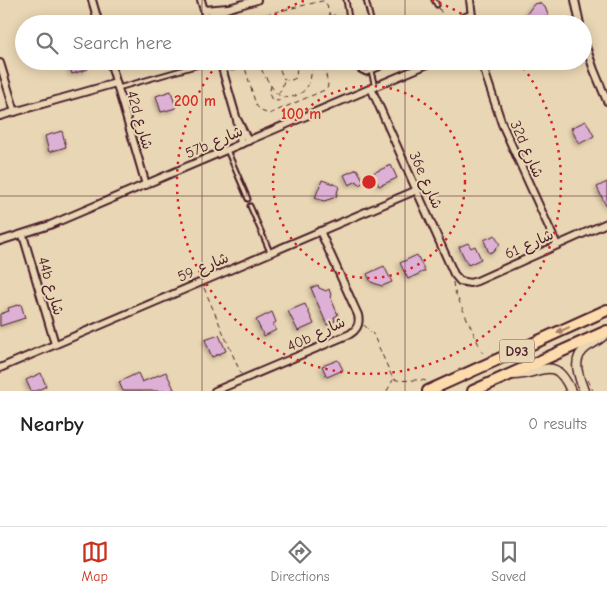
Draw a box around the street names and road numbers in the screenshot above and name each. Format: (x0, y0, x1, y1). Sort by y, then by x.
street label: 42d شارع (122, 88, 157, 152)
street label: 32d شارع (505, 118, 548, 181)
street label: 57b شارع (183, 122, 246, 163)
street label: 36e شارع (405, 149, 447, 212)
street label: شارع 61 (502, 225, 557, 264)
street label: شارع 59 (175, 248, 232, 287)
street label: 44b شارع (33, 255, 68, 318)
street label: 40b شارع (284, 313, 348, 356)
road number: D93 (500, 340, 534, 362)

